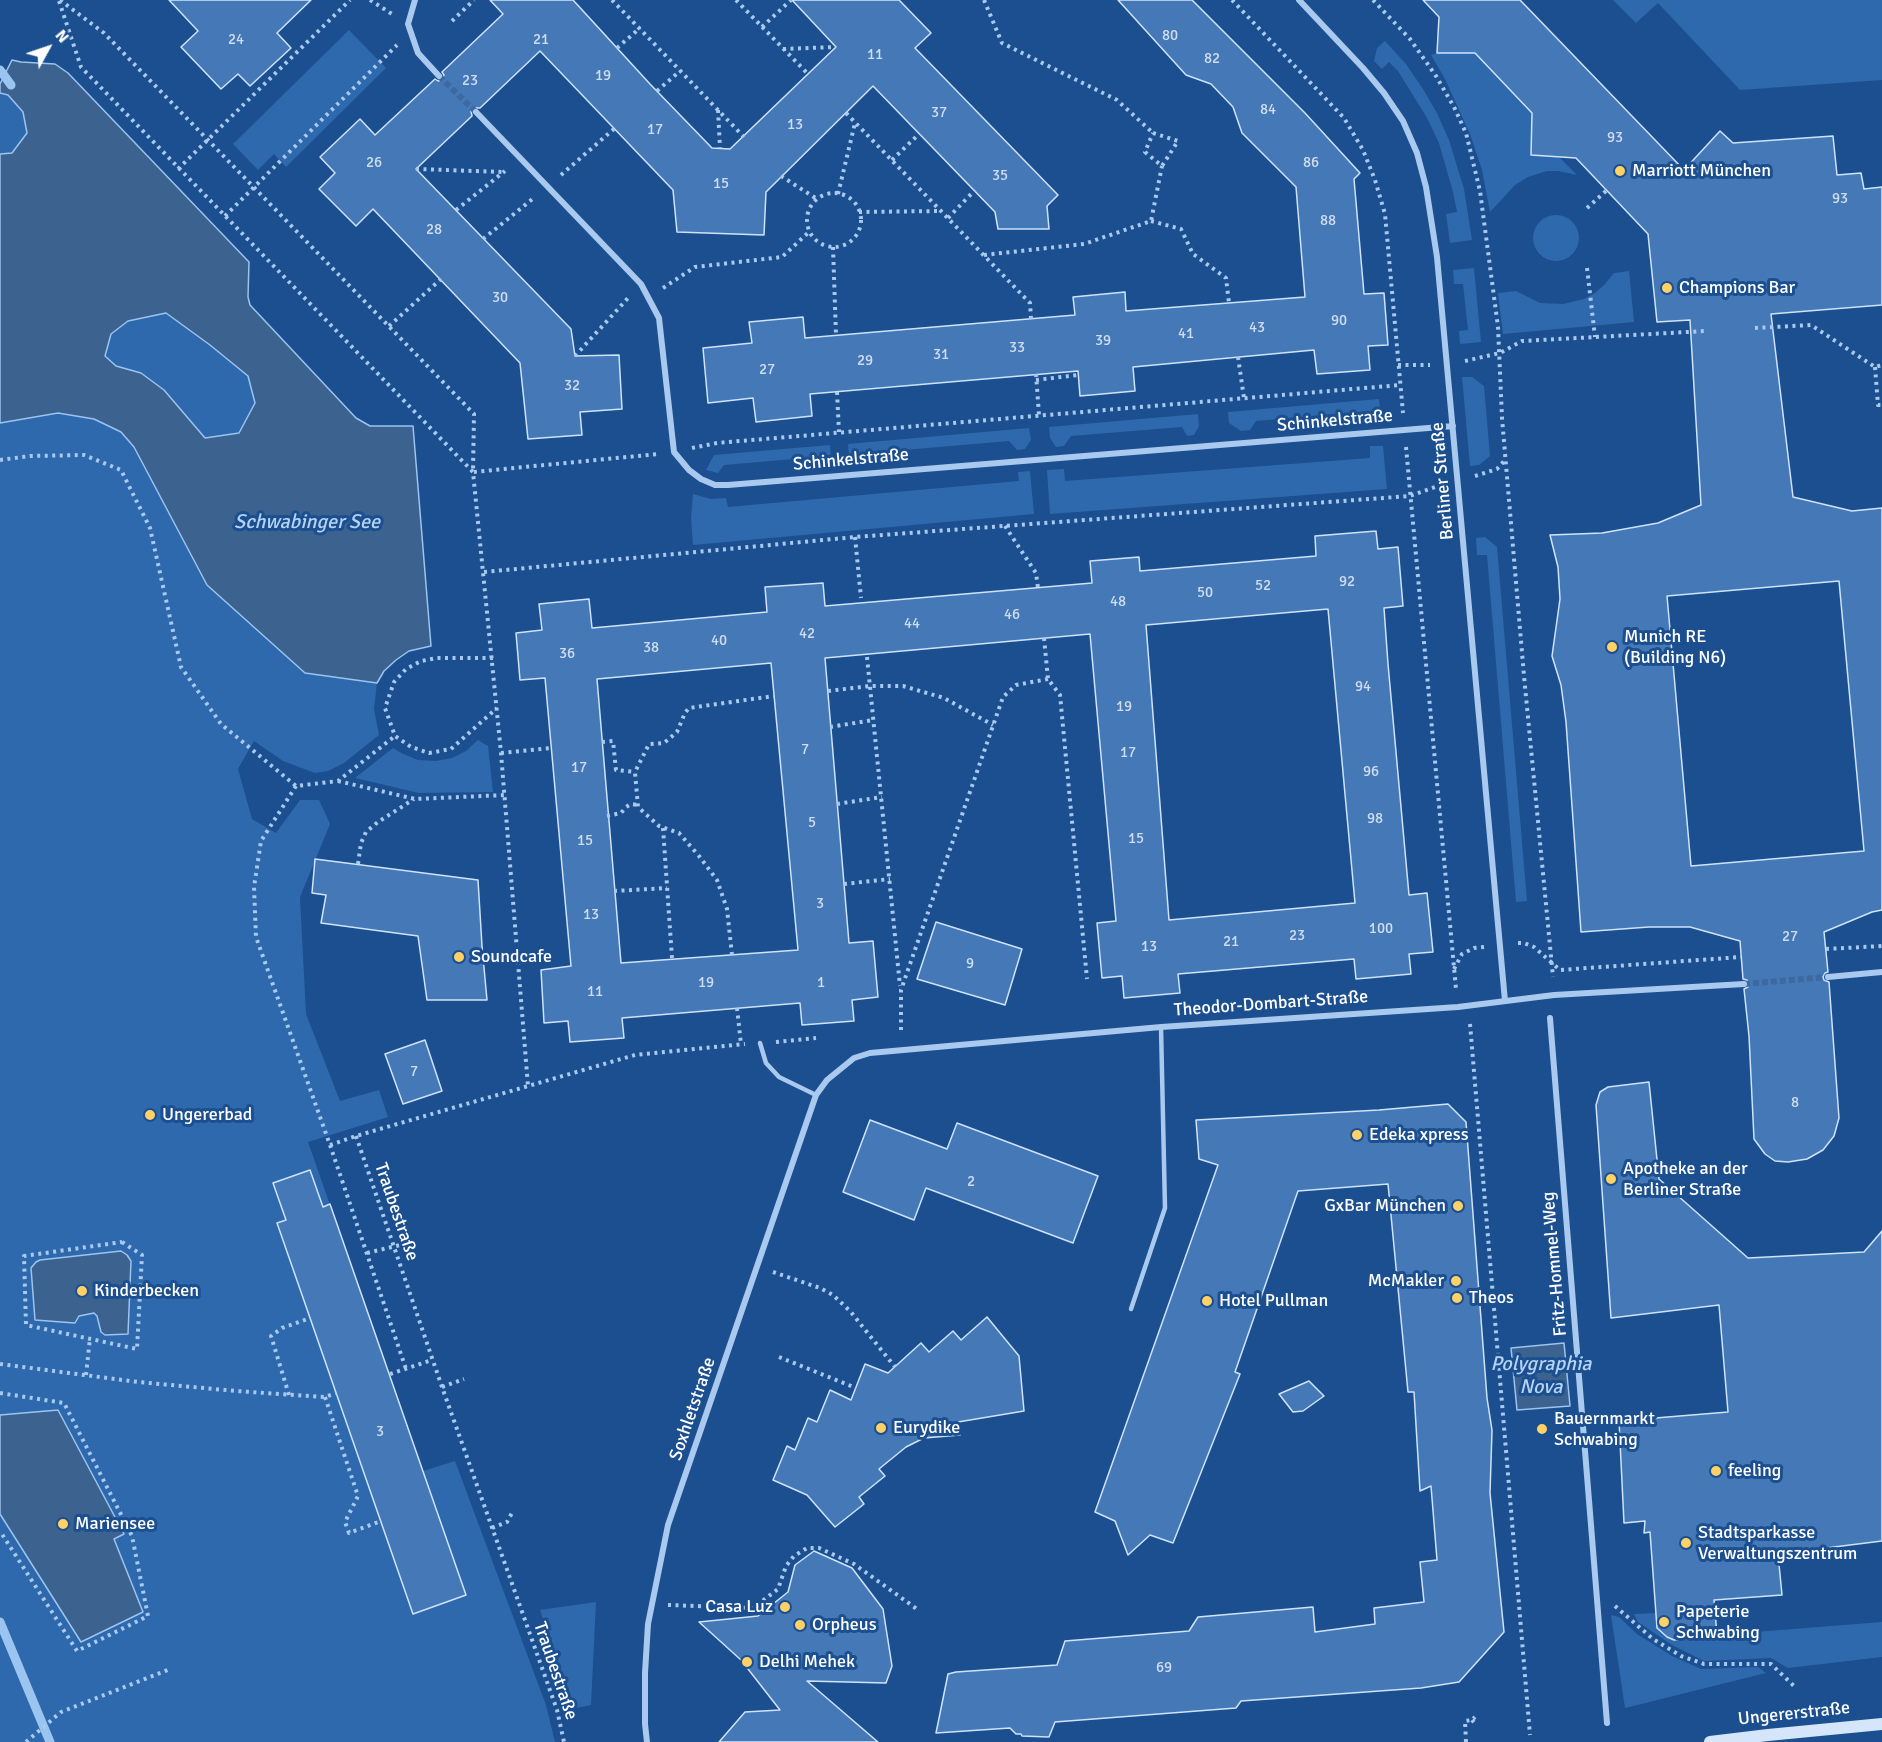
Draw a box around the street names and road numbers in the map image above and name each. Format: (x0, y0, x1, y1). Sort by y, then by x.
street label: Schinkelstraße (1276, 405, 1394, 437)
street label: Berliner Straße (1427, 421, 1459, 541)
street label: Schinkelstraße (792, 444, 910, 476)
street label: Theodor-Dombart-Straße (1173, 986, 1369, 1022)
street label: Traubestraße (369, 1160, 423, 1264)
street label: Fritz-Hommel-Weg (1538, 1191, 1572, 1337)
street label: Soxhletstraße (665, 1355, 721, 1463)
street label: Traubestraße (528, 1619, 582, 1723)
street label: Ungererstraße (1737, 1697, 1851, 1731)

